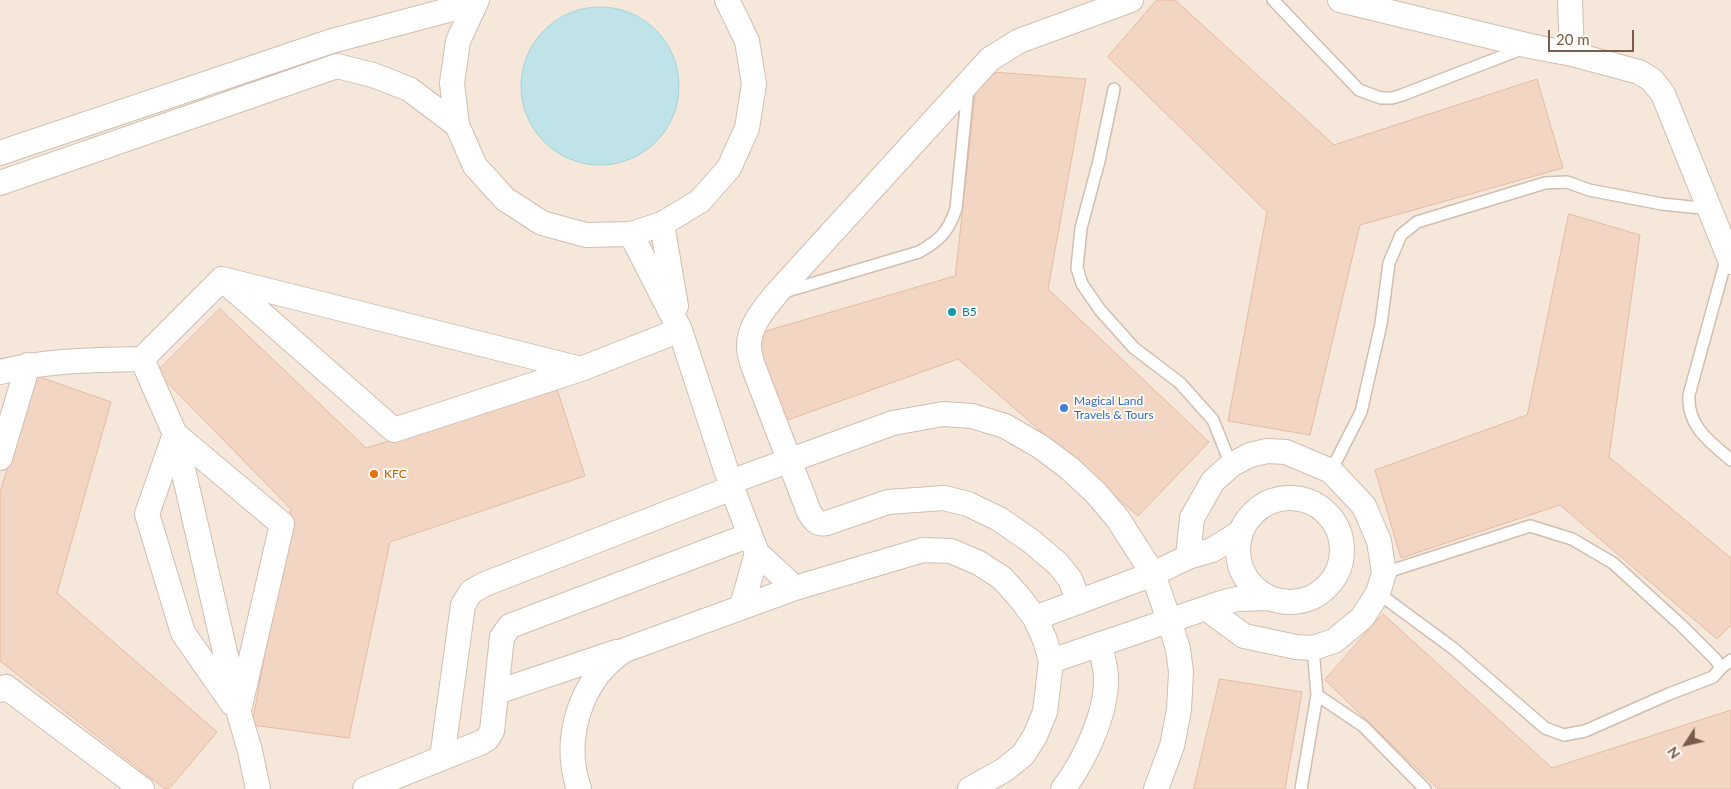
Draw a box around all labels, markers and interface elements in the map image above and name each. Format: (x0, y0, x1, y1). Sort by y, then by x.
scale bar (1551, 20, 1637, 52)
text: 20 m (1556, 30, 1590, 48)
place label: B5 (962, 305, 977, 319)
marker: B5 (946, 306, 958, 318)
place label: Magical Land Travels & Tours (1074, 394, 1154, 422)
marker: Magical Land Travels & Tours (1058, 402, 1070, 414)
place label: KFC (384, 467, 407, 481)
marker: KFC (368, 468, 380, 480)
north arrow (1661, 719, 1711, 769)
text: N (1663, 744, 1683, 762)

